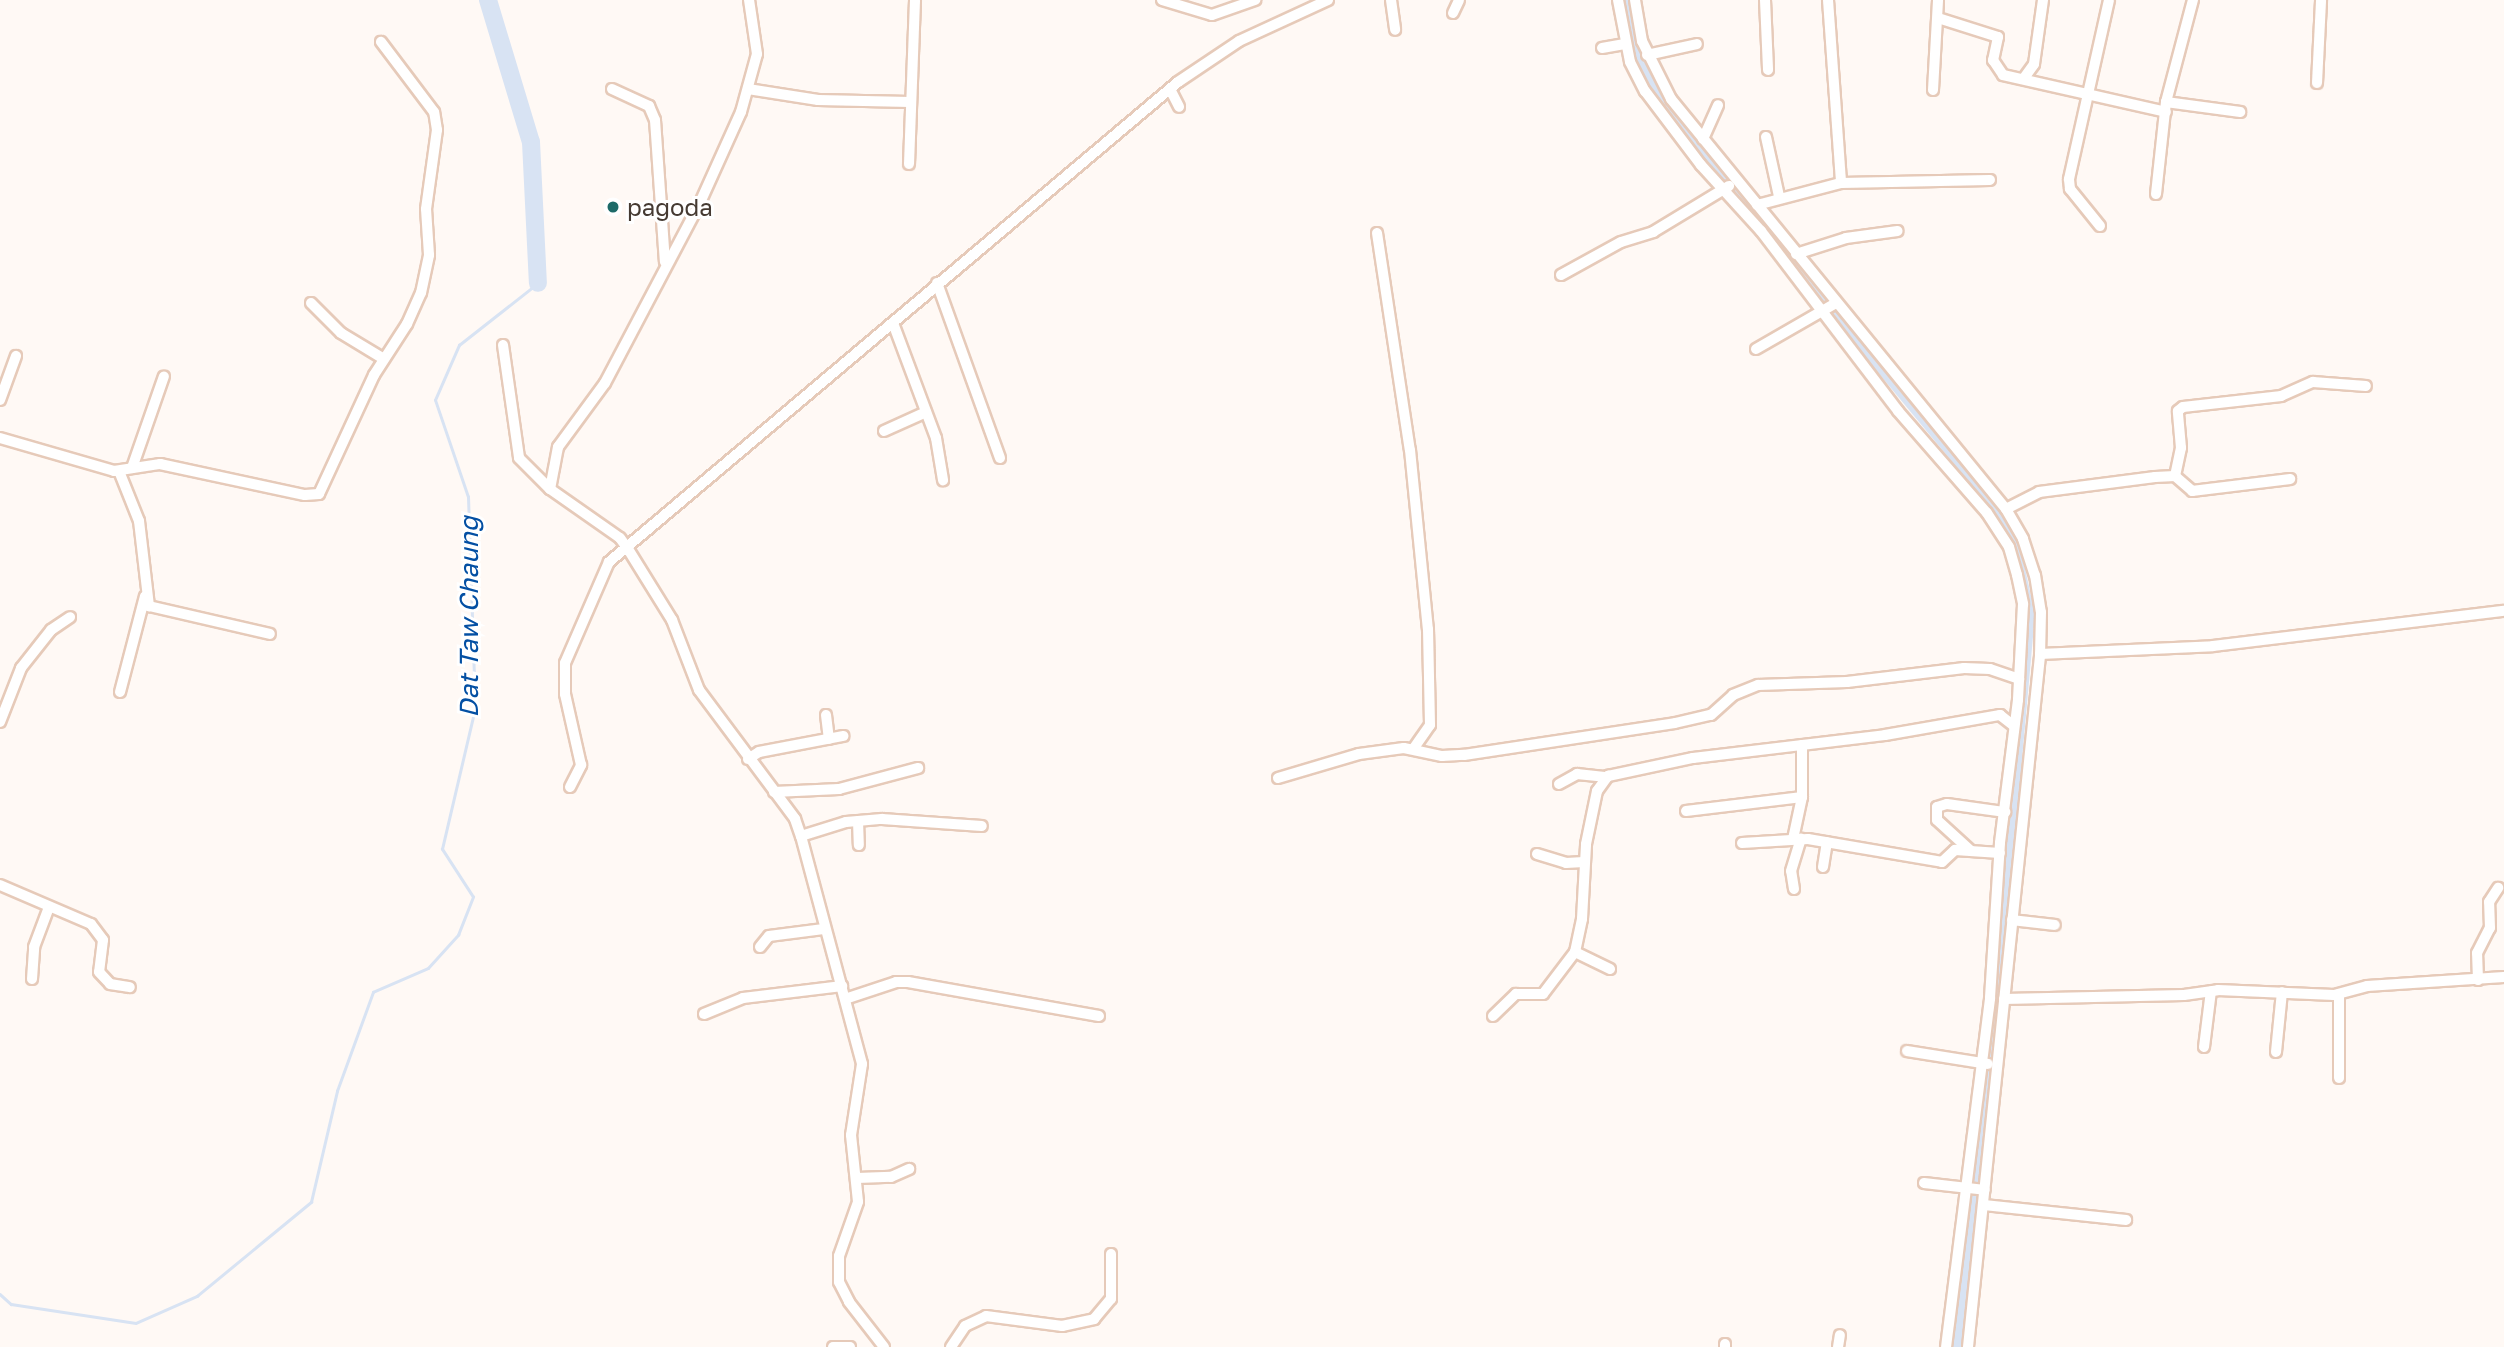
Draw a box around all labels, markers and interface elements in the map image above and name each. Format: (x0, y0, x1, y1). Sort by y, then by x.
place label: pagoda (627, 193, 713, 221)
marker: pagoda (605, 199, 621, 215)
water label: Dat Taw Chaung (453, 516, 485, 718)

